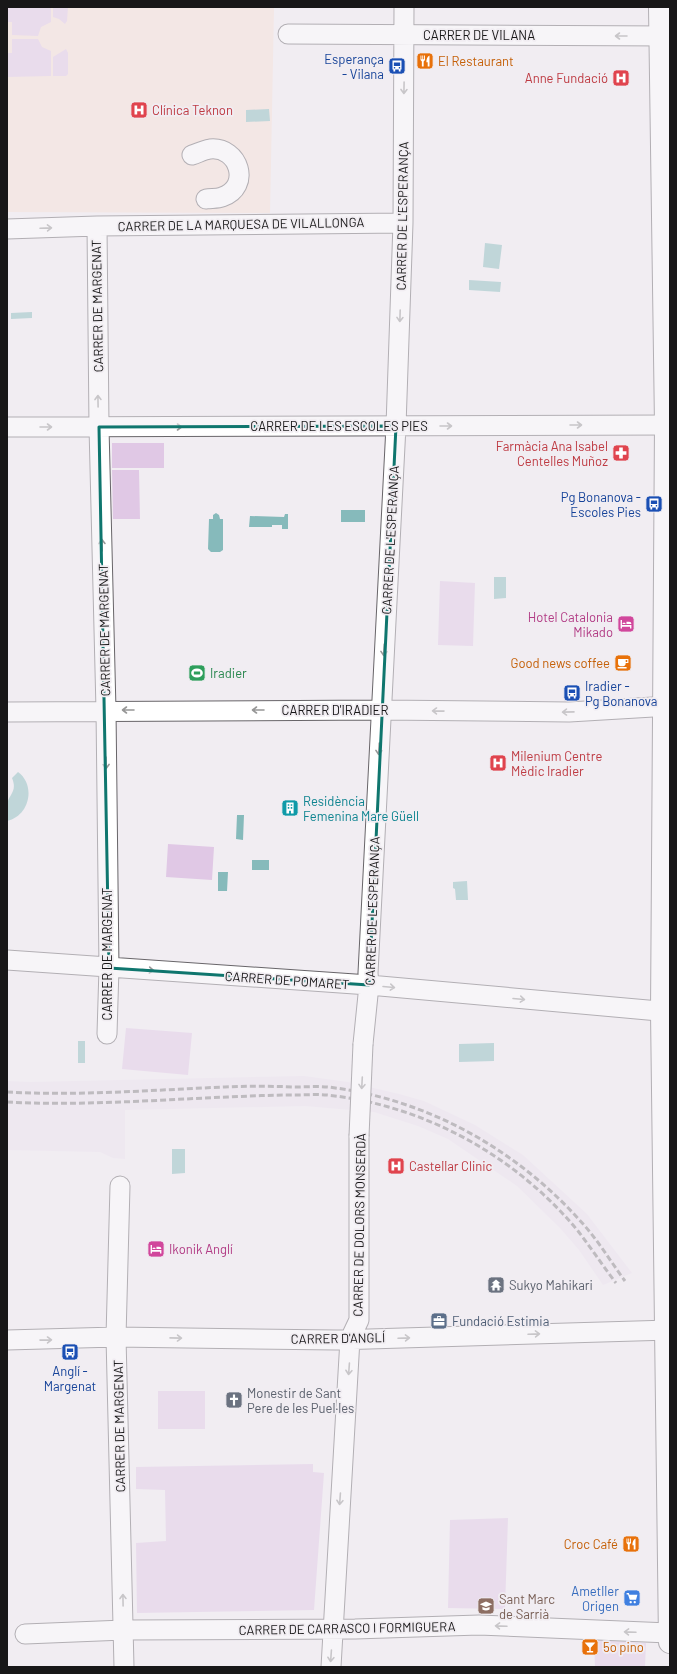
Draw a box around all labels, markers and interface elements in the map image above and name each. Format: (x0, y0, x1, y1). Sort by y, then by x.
street label: CARRER DE VILANA (423, 27, 535, 43)
one-way arrow (615, 32, 628, 40)
place label: Esperança - Vilana (324, 51, 384, 82)
restaurant icon: El Restaurant (415, 51, 435, 71)
place label: El Restaurant (438, 53, 514, 69)
bus stop icon: Esperança - Vilana (387, 56, 407, 76)
hospital icon: Anne Fundació (611, 68, 631, 88)
place label: Anne Fundació (525, 70, 608, 86)
one-way arrow (400, 81, 408, 94)
hospital icon: Clínica Teknon (129, 100, 149, 120)
place label: Clínica Teknon (152, 102, 233, 118)
street label: CARRER DE L'ESPERANÇA (393, 141, 411, 291)
street label: CARRER DE LA MARQUESA DE VILALLONGA (117, 214, 365, 234)
one-way arrow (39, 224, 52, 232)
street label: CARRER DE MARGENAT (88, 239, 106, 373)
one-way arrow (396, 309, 404, 322)
one-way arrow (94, 395, 102, 408)
street label: CARRER DE LES ESCOLES PIES (250, 418, 428, 434)
one-way arrow (569, 421, 582, 429)
one-way arrow (439, 422, 452, 430)
one-way arrow (39, 423, 52, 431)
one-way arrow (169, 423, 182, 431)
place label: Farmàcia Ana Isabel Centelles Muñoz (496, 438, 608, 469)
pharmacy icon: Farmàcia Ana Isabel Centelles Muñoz (611, 443, 631, 463)
street label: CARRER DE L'ESPERANÇA (378, 465, 402, 615)
place label: Pg Bonanova - Escoles Pies (561, 489, 641, 520)
bus stop icon: Pg Bonanova - Escoles Pies (644, 494, 664, 514)
one-way arrow (98, 539, 105, 552)
street label: CARRER DE MARGENAT (95, 563, 113, 697)
place label: Hotel Catalonia Mikado (528, 609, 613, 640)
hotel icon: Hotel Catalonia Mikado (616, 614, 636, 634)
one-way arrow (380, 643, 388, 656)
cafe icon: Good news coffee (613, 653, 633, 673)
place label: Good news coffee (510, 655, 610, 671)
sports icon: Iradier (187, 663, 207, 683)
place label: Iradier (210, 665, 247, 681)
place label: Iradier - Pg Bonanova (585, 678, 657, 709)
bus stop icon: Iradier - Pg Bonanova (562, 683, 582, 703)
street label: CARRER D'IRADIER (282, 702, 388, 718)
one-way arrow (122, 706, 135, 714)
one-way arrow (252, 706, 265, 714)
one-way arrow (432, 707, 445, 715)
one-way arrow (562, 708, 575, 716)
one-way arrow (375, 742, 383, 755)
place label: Milenium Centre Mèdic Iradier (511, 748, 602, 779)
hospital icon: Milenium Centre Mèdic Iradier (488, 753, 508, 773)
one-way arrow (102, 756, 110, 769)
place label: Residència Femenina Mare Güell (303, 793, 419, 824)
building icon: Residència Femenina Mare Güell (280, 798, 300, 818)
street label: CARRER DE L'ESPERANÇA (361, 836, 383, 986)
street label: CARRER DE MARGENAT (99, 888, 115, 1020)
one-way arrow (141, 967, 154, 974)
street label: CARRER DE POMARET (224, 968, 350, 992)
one-way arrow (382, 984, 395, 991)
one-way arrow (512, 995, 525, 1003)
one-way arrow (358, 1076, 365, 1089)
street label: CARRER DE DOLORS MONSERDÀ (349, 1133, 369, 1317)
hospital icon: Castellar Clinic (386, 1156, 406, 1176)
place label: Castellar Clinic (409, 1158, 493, 1174)
hotel icon: Ikonik Anglí (146, 1239, 166, 1259)
place label: Ikonik Anglí (169, 1241, 233, 1257)
temple icon: Sukyo Mahikari (486, 1275, 506, 1295)
place label: Sukyo Mahikari (509, 1277, 593, 1293)
office icon: Fundació Estimia (429, 1311, 449, 1331)
place label: Fundació Estimia (452, 1313, 549, 1329)
street label: CARRER D'ANGLÍ (291, 1329, 385, 1347)
one-way arrow (527, 1330, 540, 1338)
one-way arrow (169, 1334, 182, 1342)
one-way arrow (397, 1334, 410, 1341)
one-way arrow (39, 1336, 52, 1344)
bus stop icon: Anglí - Margenat (60, 1342, 80, 1362)
street label: CARRER DE MARGENAT (110, 1359, 128, 1493)
one-way arrow (345, 1362, 352, 1375)
place label: Anglí - Margenat (44, 1363, 96, 1394)
place label: Monestir de Sant Pere de les Puel·les (247, 1385, 354, 1416)
church icon: Monestir de Sant Pere de les Puel·les (224, 1390, 244, 1410)
one-way arrow (337, 1492, 344, 1505)
restaurant icon: Croc Café (621, 1534, 641, 1554)
place label: Croc Café (564, 1536, 618, 1552)
place label: Ametller Origen (571, 1583, 619, 1614)
supermarket icon: Ametller Origen (622, 1588, 642, 1608)
place label: Sant Marc de Sarrià (499, 1591, 555, 1622)
one-way arrow (119, 1594, 127, 1607)
school or university icon: Sant Marc de Sarrià (476, 1596, 496, 1616)
street label: CARRER DE CARRASCO I FORMIGUERA (238, 1618, 456, 1638)
one-way arrow (495, 1623, 508, 1630)
one-way arrow (624, 1628, 637, 1636)
bar icon: 5o pino (580, 1637, 600, 1657)
place label: 5o pino (603, 1639, 644, 1655)
one-way arrow (328, 1649, 335, 1662)

